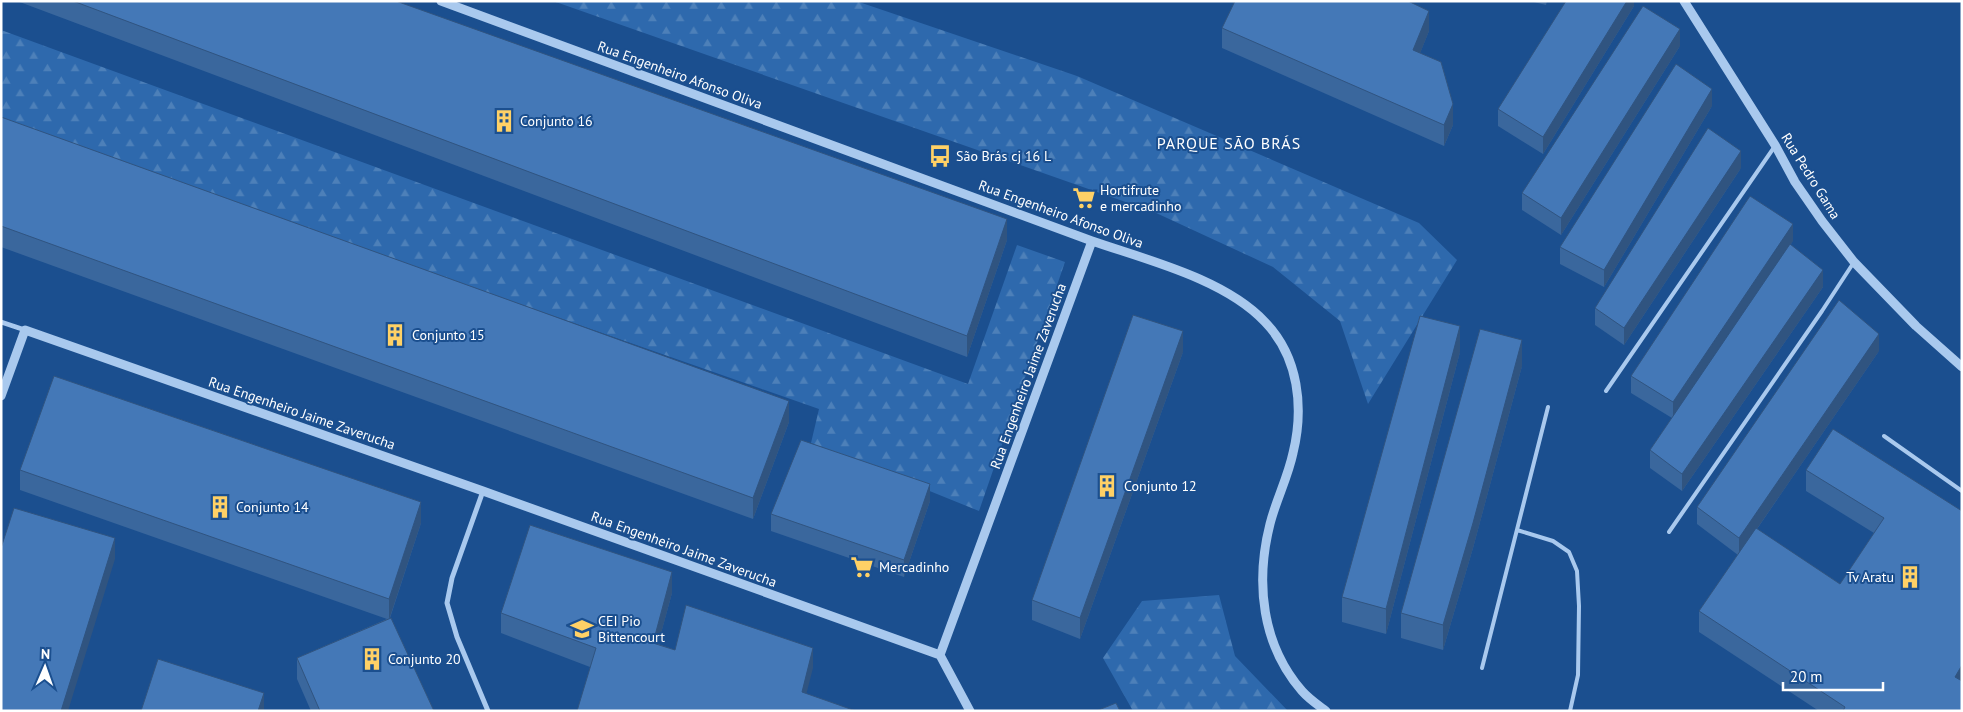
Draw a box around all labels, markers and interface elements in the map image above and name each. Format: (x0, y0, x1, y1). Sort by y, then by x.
street label: Rua Engenheiro Afonso Oliva (595, 37, 765, 113)
building icon: Conjunto 16 (491, 108, 517, 134)
place label: Conjunto 16 (520, 112, 593, 130)
street label: Rua Pedro Gama (1777, 130, 1845, 222)
district label: PARQUE SÃO BRÁS (1157, 133, 1301, 153)
bus stop icon: São Brás cj 16 L (927, 143, 953, 169)
place label: São Brás cj 16 L (956, 147, 1051, 165)
street label: Rua Engenheiro Afonso Oliva (976, 176, 1146, 252)
place label: Hortifrute e mercadinho (1100, 181, 1181, 215)
supermarket icon: Hortifrute e mercadinho (1071, 185, 1097, 211)
street label: Rua Engenheiro Jaime Zaverucha (986, 281, 1070, 471)
building icon: Conjunto 15 (382, 322, 408, 348)
place label: Conjunto 15 (412, 326, 485, 344)
street label: Rua Engenheiro Jaime Zaverucha (206, 373, 398, 453)
building icon: Conjunto 12 (1094, 473, 1120, 499)
place label: Conjunto 12 (1124, 477, 1197, 495)
building icon: Conjunto 14 (207, 494, 233, 520)
place label: Conjunto 14 (236, 498, 309, 516)
street label: Rua Engenheiro Jaime Zaverucha (589, 507, 779, 591)
supermarket icon: Mercadinho (849, 554, 875, 580)
place label: Mercadinho (879, 558, 949, 576)
building icon: Tv Aratu (1897, 564, 1923, 590)
place label: Tv Aratu (1846, 568, 1894, 586)
place label: CEI Pio Bittencourt (598, 612, 665, 646)
school or university icon: CEI Pio Bittencourt (569, 616, 595, 642)
north arrow (20, 642, 70, 692)
text: N (41, 645, 50, 663)
building icon: Conjunto 20 (359, 646, 385, 672)
place label: Conjunto 20 (388, 650, 461, 668)
scale bar (1783, 660, 1883, 692)
text: 20 m (1790, 667, 1823, 686)

